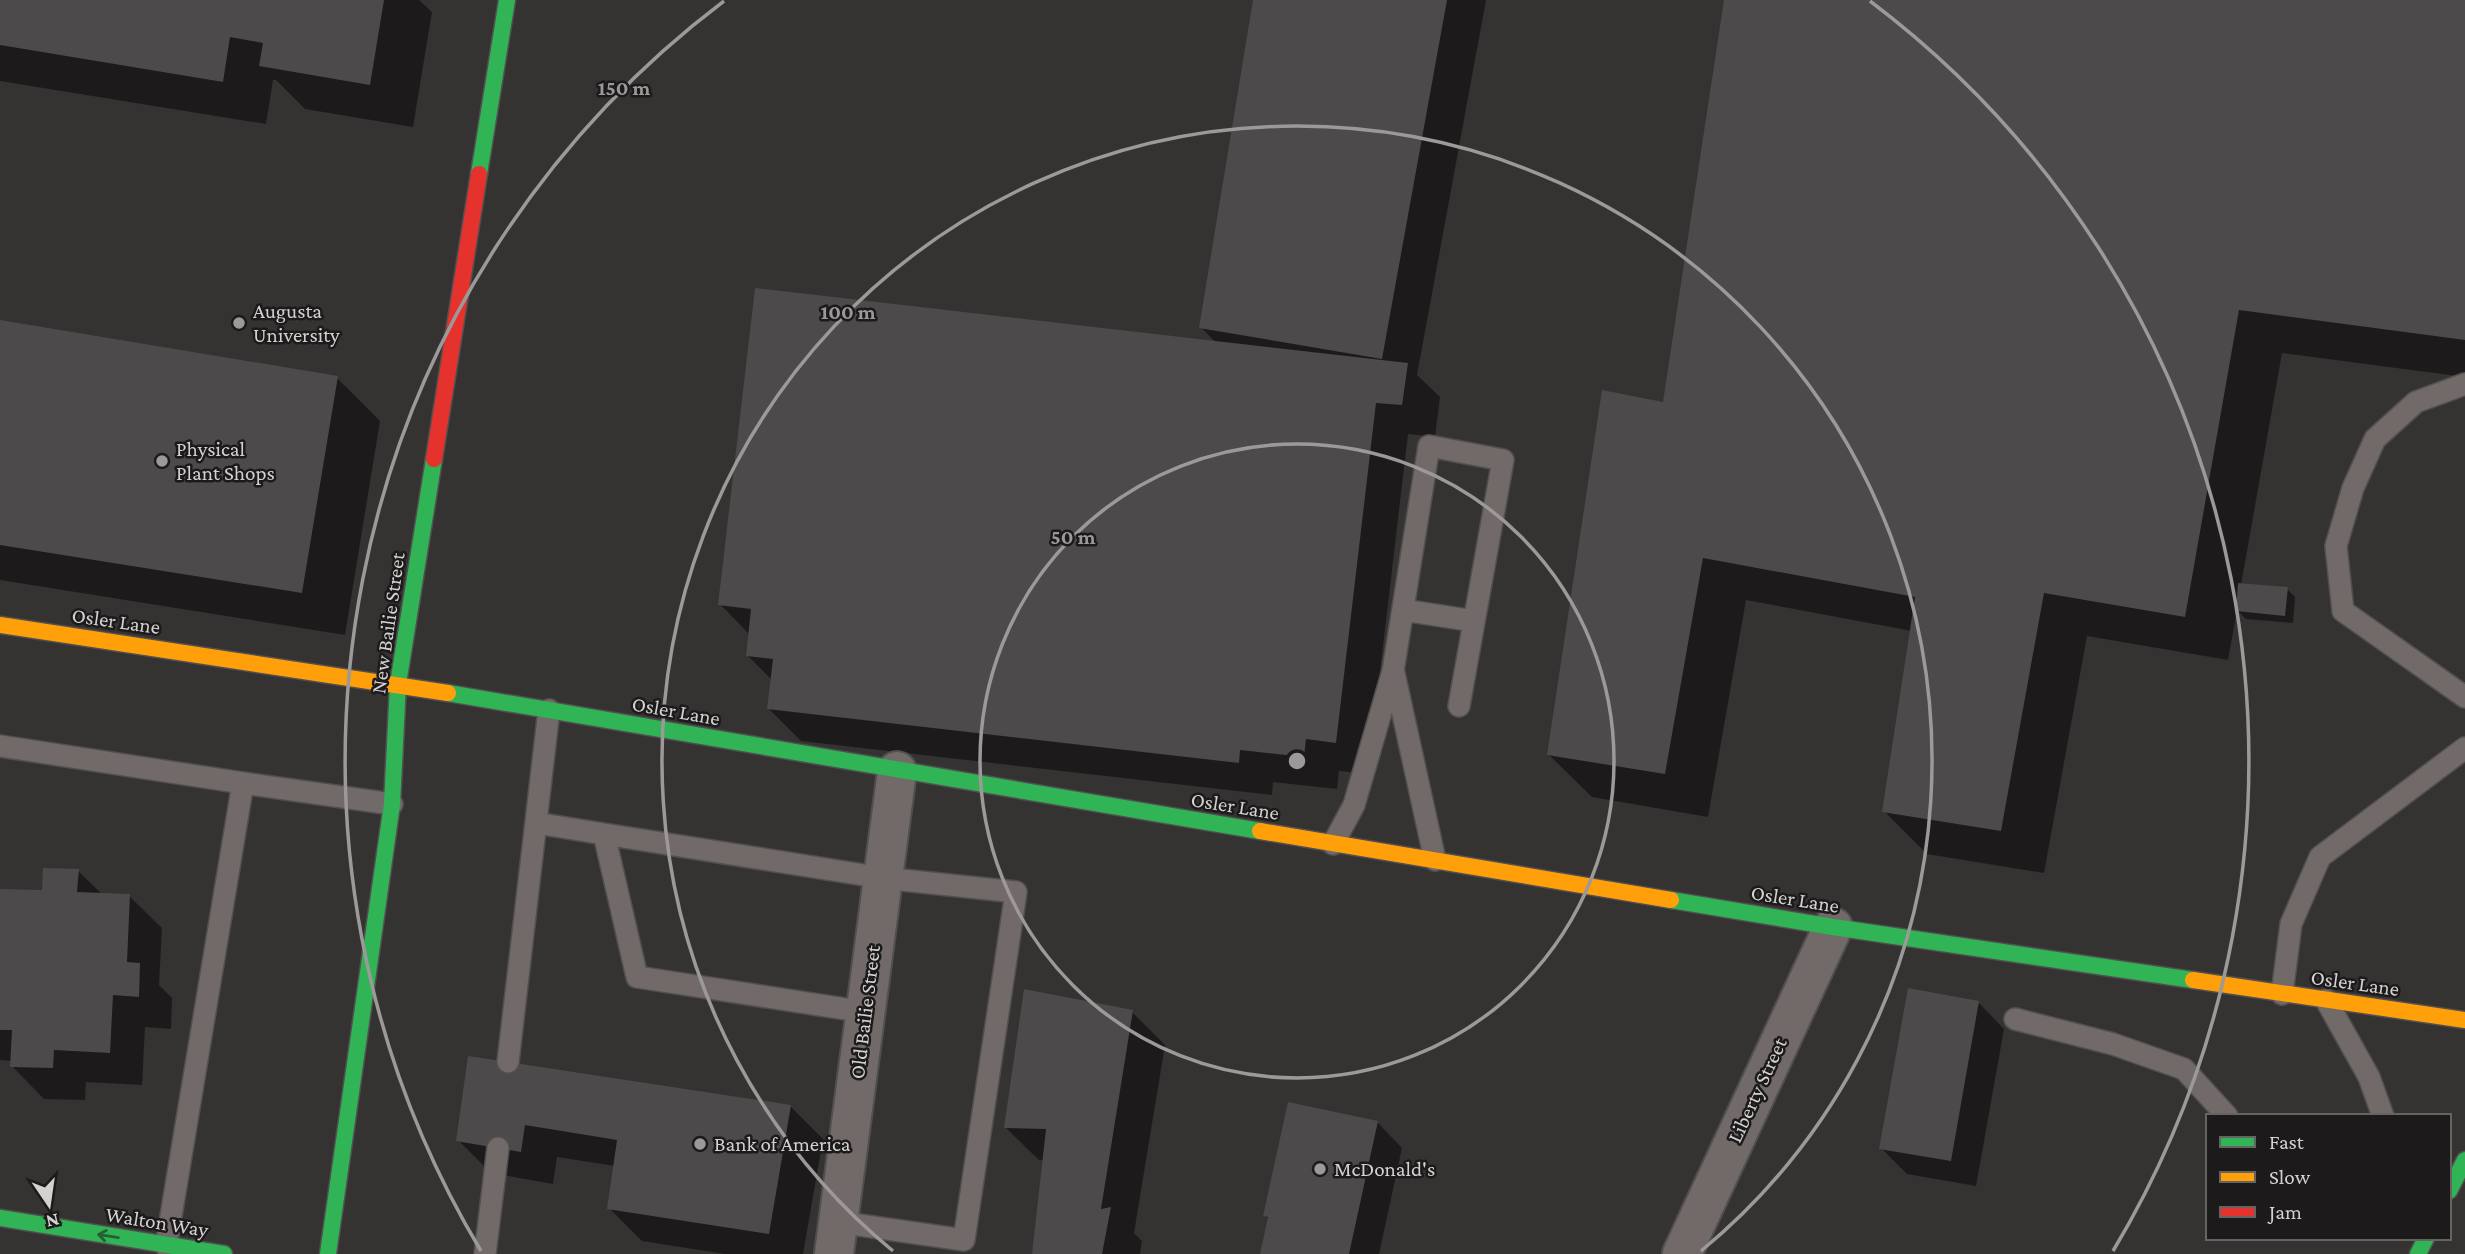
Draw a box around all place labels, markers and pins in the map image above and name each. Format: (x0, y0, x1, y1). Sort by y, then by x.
place label: Augusta University (253, 299, 340, 347)
marker: Augusta University (231, 315, 247, 331)
place label: Physical Plant Shops (176, 437, 275, 485)
marker: Physical Plant Shops (154, 453, 170, 469)
centre of rings (1285, 749, 1309, 773)
place label: Bank of America (714, 1132, 851, 1156)
marker: Bank of America (692, 1136, 708, 1152)
place label: McDonald's (1334, 1157, 1435, 1181)
marker: McDonald's (1312, 1161, 1328, 1177)

